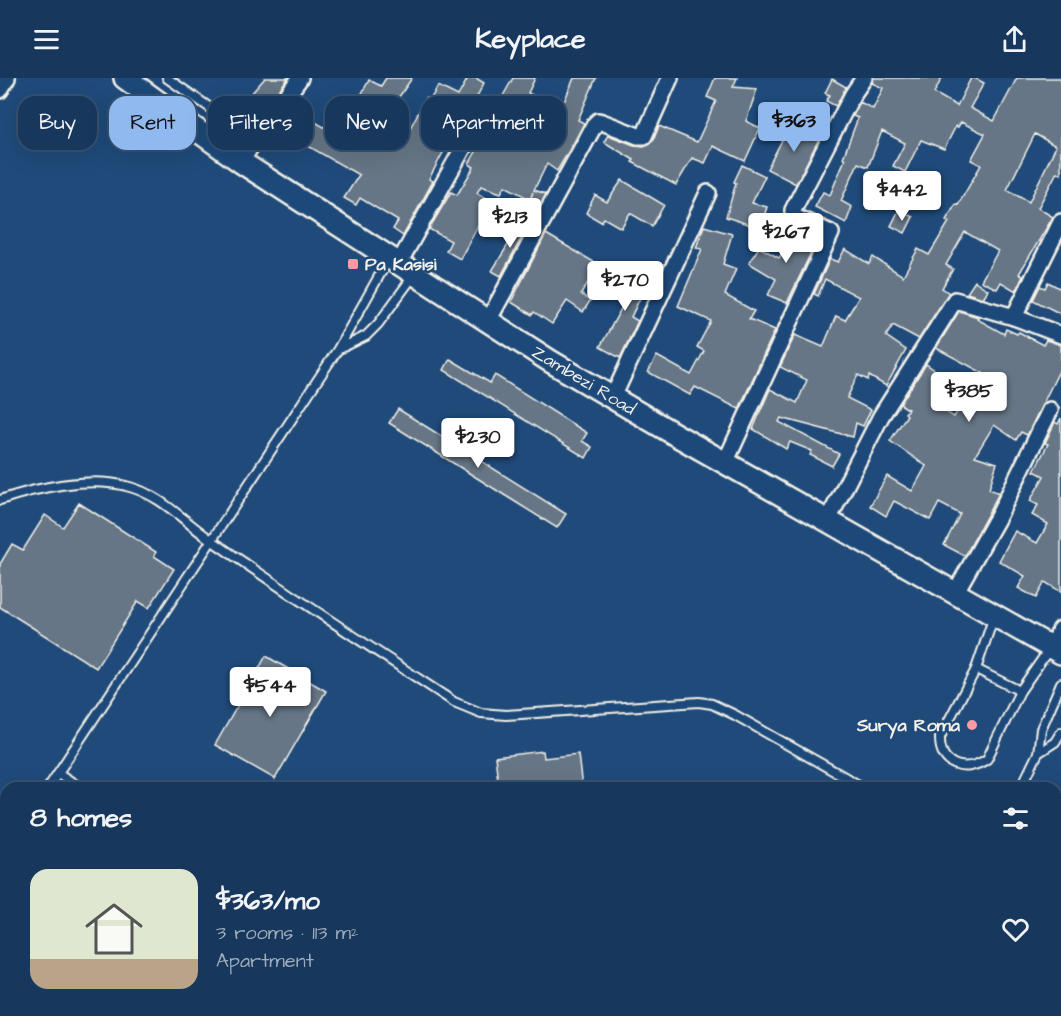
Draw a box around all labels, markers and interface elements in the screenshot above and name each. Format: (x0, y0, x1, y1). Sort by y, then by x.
text: Keyplace (475, 20, 586, 58)
icon: menu (30, 23, 63, 56)
icon: share (998, 23, 1031, 56)
chip: Buy (18, 96, 97, 150)
chip: Rent (109, 96, 196, 150)
chip: Filters (208, 96, 313, 150)
chip: New (325, 96, 409, 150)
chip: Apartment (421, 96, 566, 150)
pin: $363 (758, 102, 830, 153)
text: $363 (772, 107, 816, 135)
pin: $442 (866, 171, 938, 222)
text: $442 (877, 176, 927, 204)
pin: $213 (474, 198, 546, 249)
text: $213 (492, 203, 528, 231)
pin: $267 (750, 213, 822, 264)
text: $267 (762, 218, 810, 246)
place label: Pa Kasisi (365, 252, 437, 277)
marker: Pa Kasisi (346, 257, 360, 271)
pin: $270 (589, 261, 661, 312)
text: $270 (601, 266, 649, 294)
street label: Zambezi Road (527, 339, 640, 421)
pin: $385 (933, 372, 1005, 423)
text: $385 (945, 377, 993, 405)
pin: $230 (442, 418, 514, 469)
text: $230 (455, 423, 501, 451)
pin: $544 (234, 667, 306, 718)
text: $544 (244, 672, 296, 700)
place label: Surya Roma (856, 713, 961, 739)
marker: Surya Roma (965, 718, 979, 732)
text: 8 homes (30, 800, 132, 836)
icon: filters (999, 802, 1032, 835)
text: $363/mo (216, 883, 320, 919)
icon: home (78, 893, 150, 965)
icon: heart (999, 913, 1032, 946)
text: 3 rooms · 113 m² (216, 919, 359, 947)
text: Apartment (216, 947, 314, 975)

